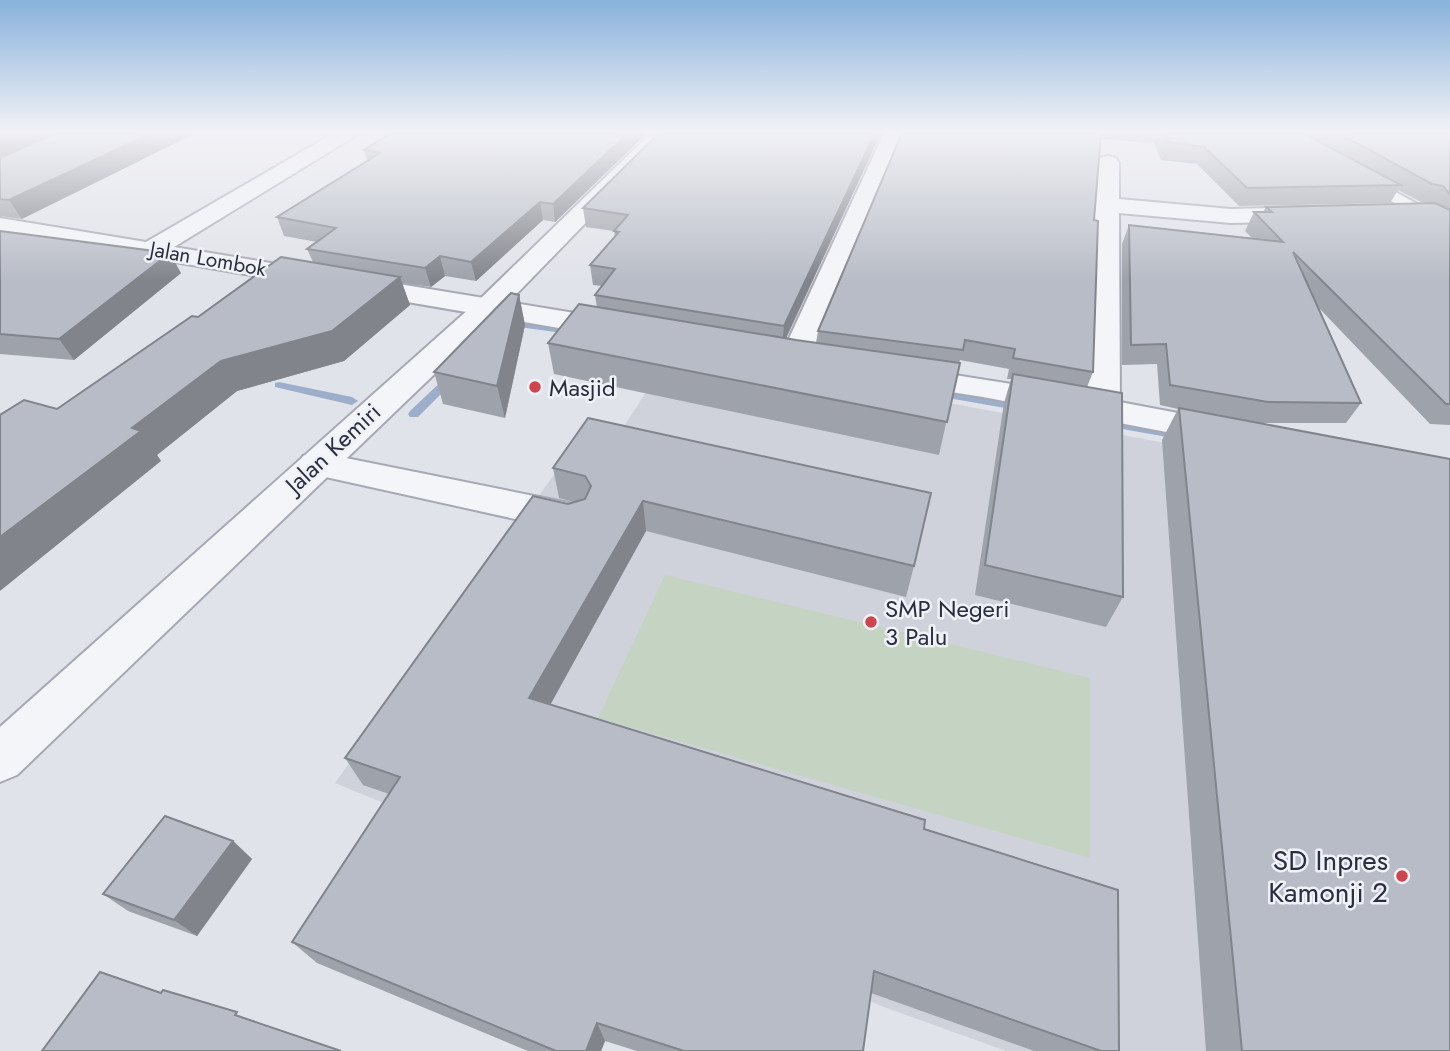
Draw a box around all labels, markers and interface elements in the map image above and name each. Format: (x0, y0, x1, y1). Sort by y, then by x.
street label: Jalan Lombok (145, 234, 269, 284)
place label: Masjid (549, 370, 616, 405)
marker: Masjid (527, 379, 543, 395)
street label: Jalan Kemiri (275, 395, 388, 503)
place label: SMP Negeri 3 Palu (885, 591, 1009, 654)
marker: SMP Negeri 3 Palu (863, 614, 879, 630)
place label: SD Inpres Kamonji 2 (1268, 840, 1388, 913)
marker: SD Inpres Kamonji 2 (1394, 868, 1410, 884)

